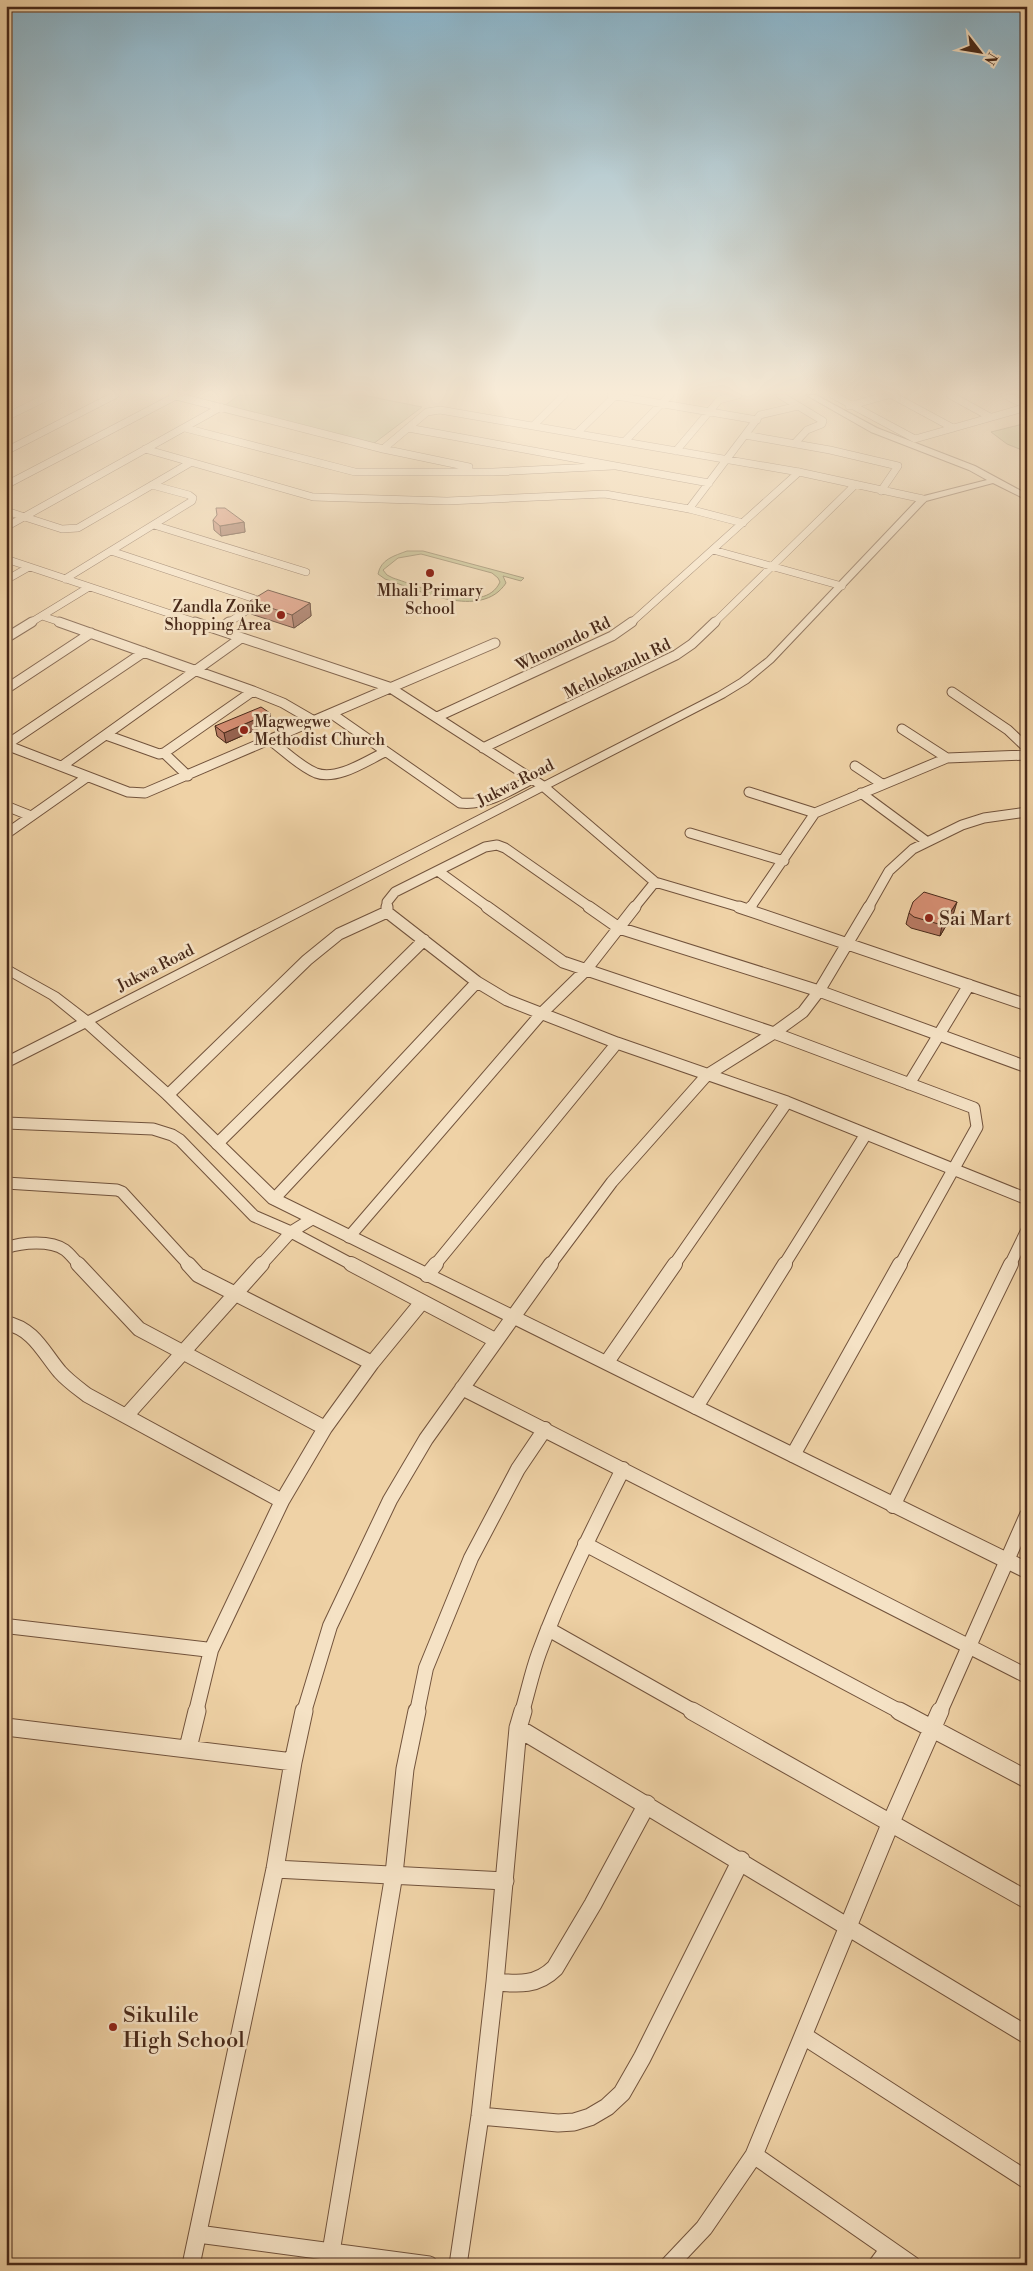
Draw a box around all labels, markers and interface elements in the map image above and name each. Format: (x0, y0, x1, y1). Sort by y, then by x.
north arrow (956, 28, 1006, 78)
text: N (980, 49, 1001, 68)
marker: Mhali Primary School (424, 567, 436, 579)
place label: Mhali Primary School (377, 581, 483, 619)
place label: Zandla Zonke Shopping Area (164, 597, 272, 635)
marker: Zandla Zonke Shopping Area (275, 609, 287, 621)
street label: Whonondo Rd (512, 612, 614, 676)
street label: Mehlokazulu Rd (561, 634, 674, 703)
place label: Magwegwe Methodist Church (254, 712, 385, 750)
marker: Magwegwe Methodist Church (238, 724, 250, 736)
street label: Jukwa Road (473, 755, 557, 811)
place label: Sai Mart (939, 907, 1012, 931)
marker: Sai Mart (923, 912, 935, 924)
street label: Jukwa Road (113, 940, 197, 996)
place label: Sikulile High School (123, 2002, 245, 2054)
marker: Sikulile High School (107, 2021, 119, 2033)

